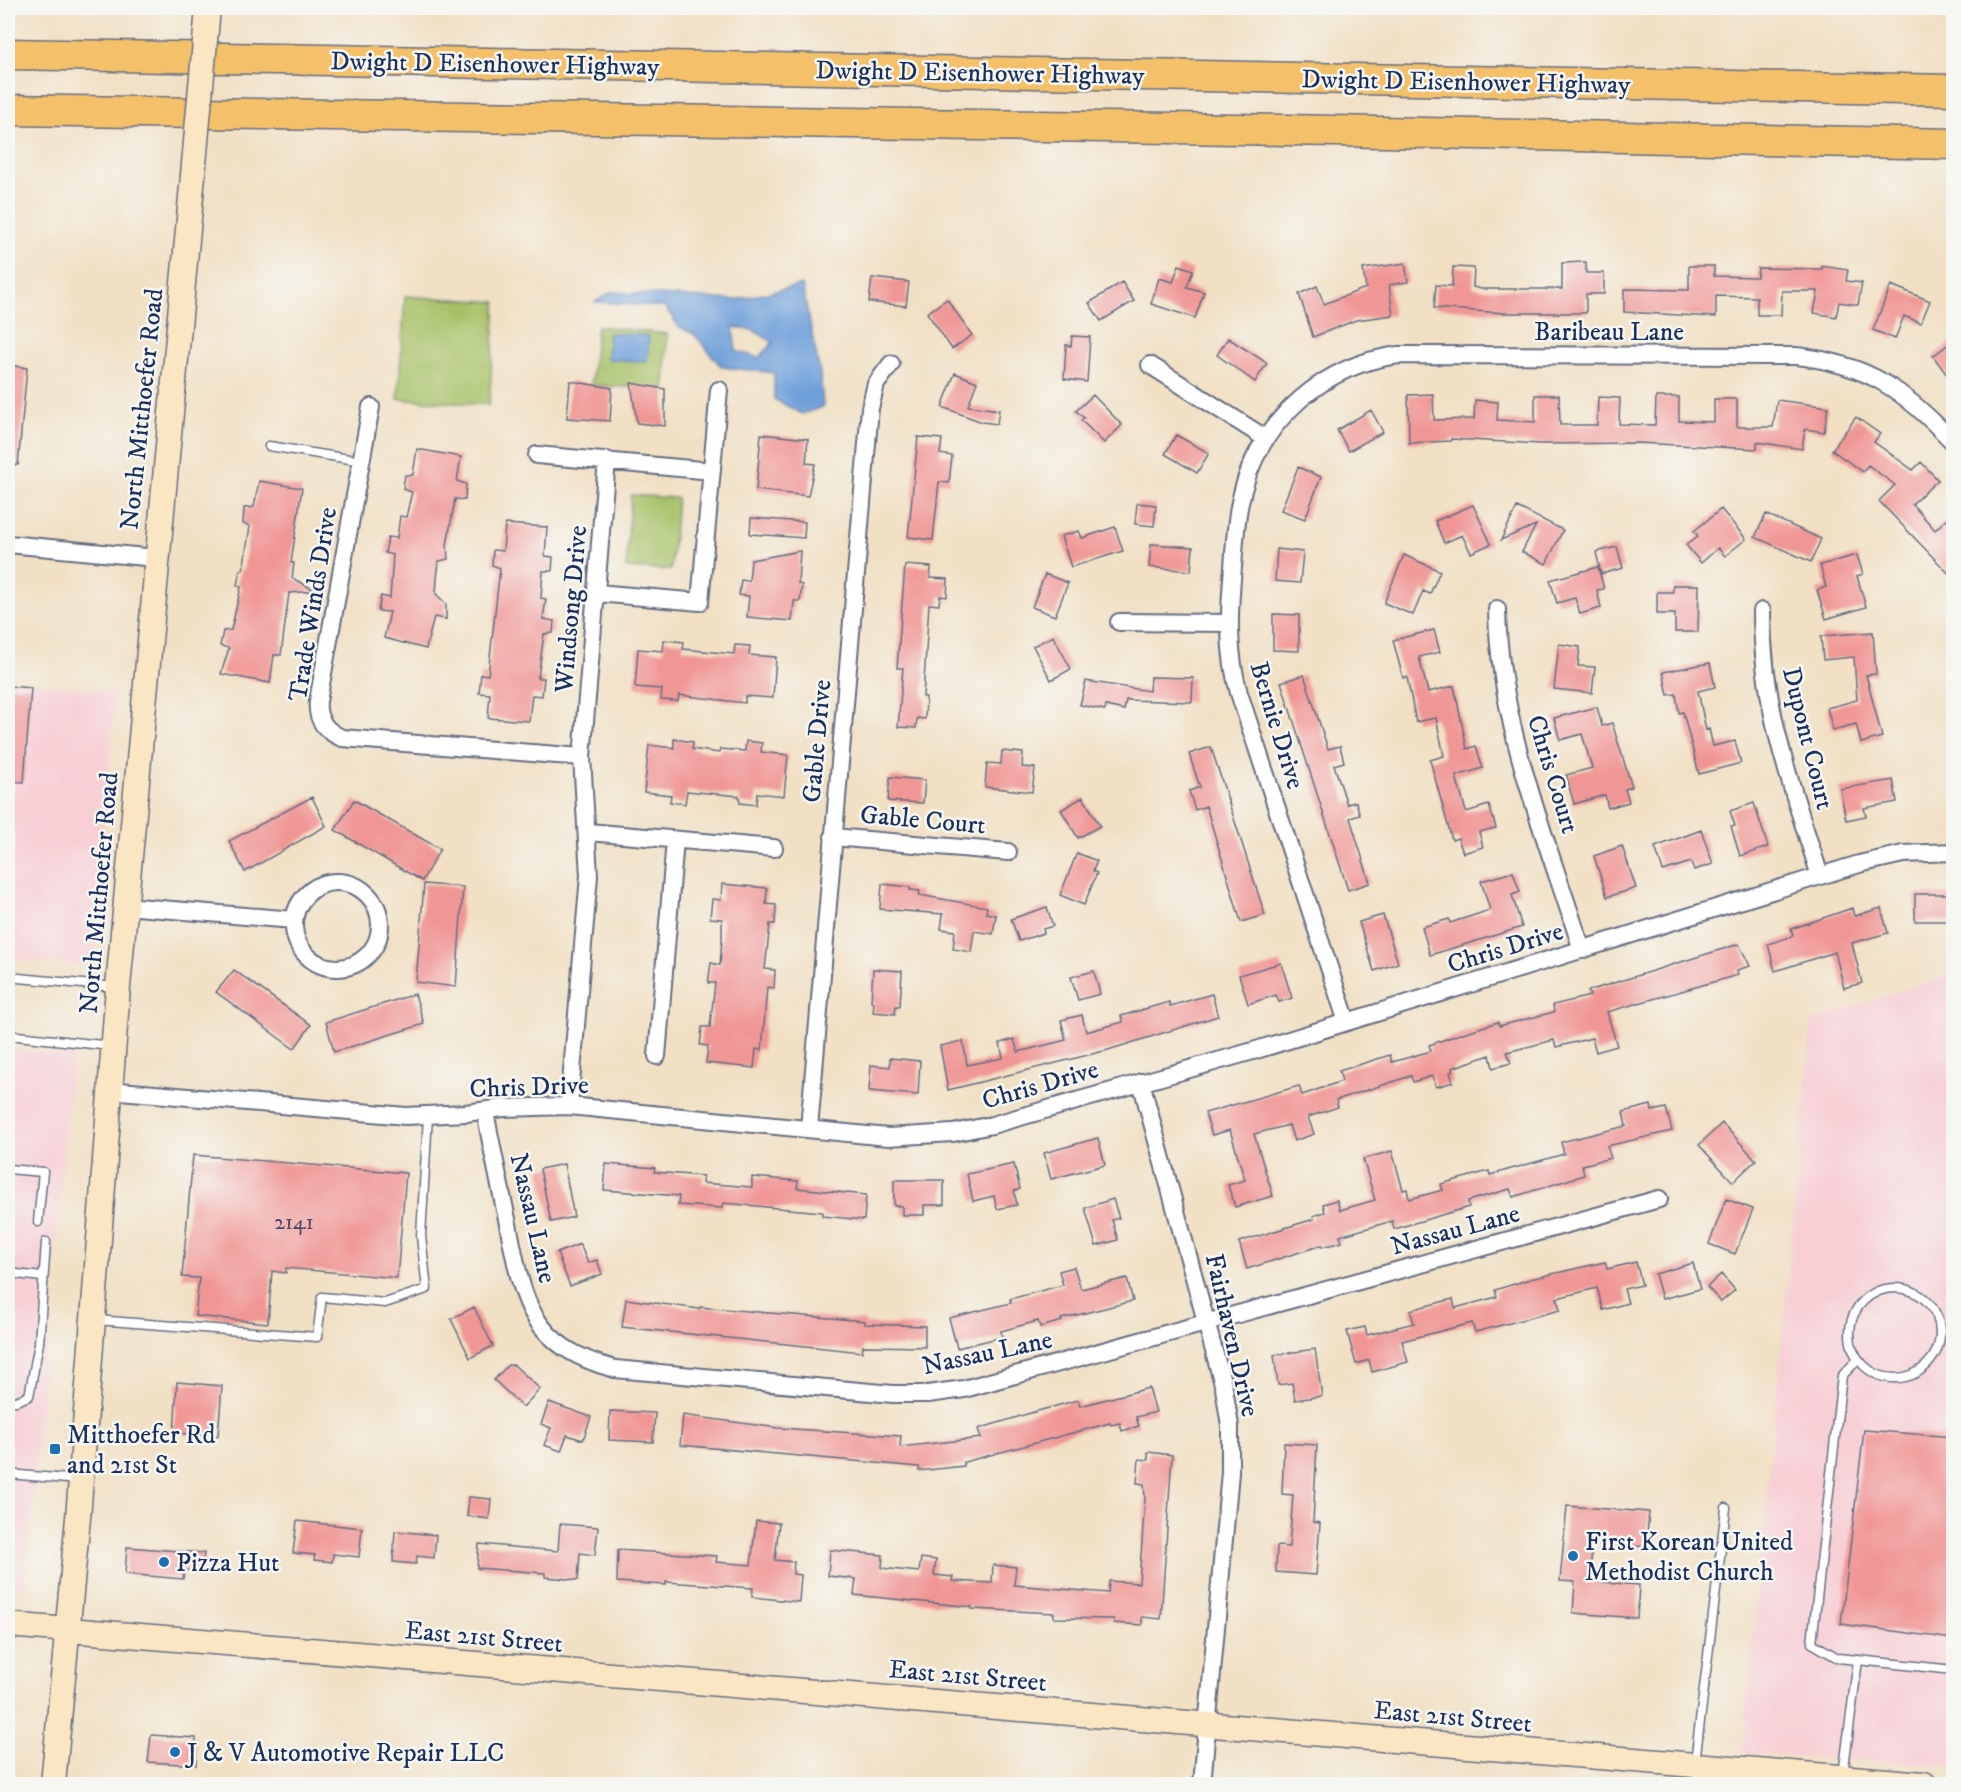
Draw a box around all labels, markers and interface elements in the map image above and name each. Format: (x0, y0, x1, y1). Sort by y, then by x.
street label: Dwight D Eisenhower Highway (330, 45, 660, 84)
street label: Dwight D Eisenhower Highway (815, 54, 1145, 93)
street label: Dwight D Eisenhower Highway (1301, 63, 1631, 102)
street label: North Mitthoefer Road (113, 287, 172, 532)
street label: Baribeau Lane (1534, 316, 1684, 349)
street label: Trade Winds Drive (282, 505, 345, 704)
street label: Windsong Drive (548, 524, 595, 695)
street label: Bernie Drive (1242, 658, 1312, 793)
street label: Dupont Court (1774, 664, 1841, 813)
street label: Gable Drive (796, 678, 839, 804)
street label: Chris Court (1519, 711, 1586, 838)
street label: North Mitthoefer Road (72, 771, 127, 1015)
street label: Gable Court (859, 799, 987, 842)
street label: Chris Drive (1443, 915, 1567, 982)
street label: Chris Drive (978, 1053, 1102, 1118)
street label: Chris Drive (469, 1069, 589, 1106)
street label: Nassau Lane (502, 1150, 564, 1287)
street label: Nassau Lane (1387, 1197, 1524, 1264)
house number: 2141 (274, 1209, 314, 1236)
street label: Fairhaven Drive (1197, 1251, 1266, 1420)
street label: Nassau Lane (919, 1324, 1055, 1383)
place label: Mitthoefer Rd and 21st St (67, 1419, 215, 1482)
marker: Mitthoefer Rd and 21st St (48, 1442, 62, 1456)
place label: First Korean United Methodist Church (1585, 1526, 1793, 1589)
place label: Pizza Hut (176, 1547, 279, 1580)
marker: First Korean United Methodist Church (1566, 1549, 1580, 1563)
marker: Pizza Hut (157, 1555, 171, 1569)
street label: East 21st Street (404, 1614, 564, 1661)
street label: East 21st Street (888, 1653, 1048, 1700)
street label: East 21st Street (1373, 1694, 1533, 1741)
place label: J & V Automotive Repair LLC (185, 1737, 504, 1770)
marker: J & V Automotive Repair LLC (168, 1745, 182, 1759)

